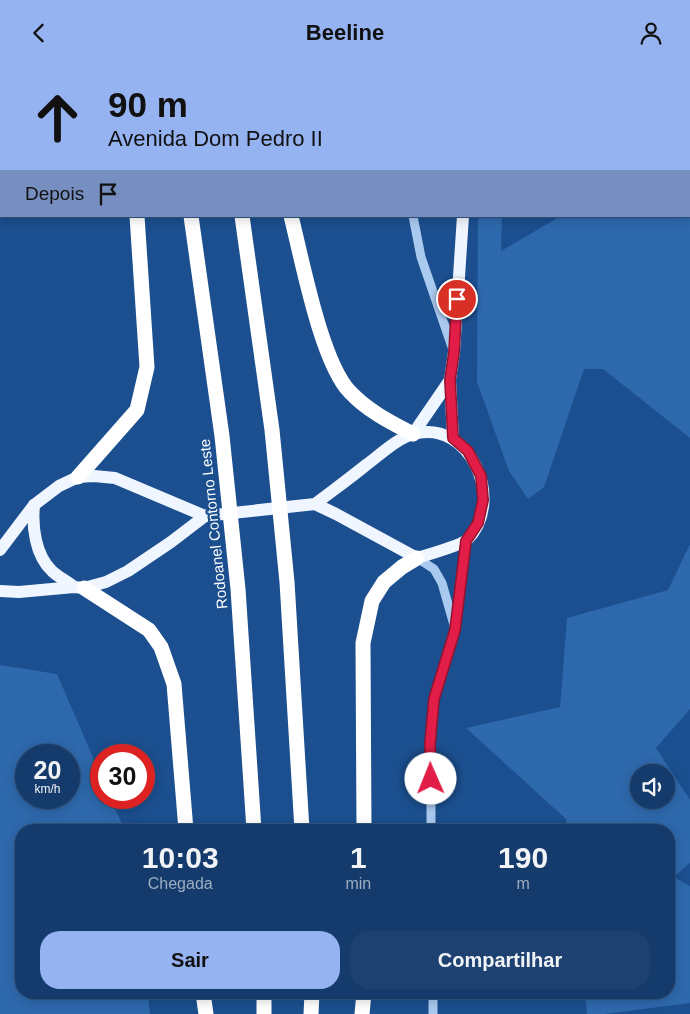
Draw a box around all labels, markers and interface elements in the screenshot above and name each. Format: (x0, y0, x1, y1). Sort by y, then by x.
icon: back (25, 19, 53, 47)
icon: person (637, 19, 665, 47)
text: Beeline (306, 20, 384, 45)
icon: ahead (25, 85, 90, 150)
text: 90 m (108, 85, 188, 124)
text: Avenida Dom Pedro II (108, 126, 323, 151)
icon: arrive (94, 180, 122, 208)
text: Depois (25, 183, 84, 204)
pin (436, 278, 478, 320)
icon: arrive (443, 285, 471, 313)
street label: Rodoanel Contorno Leste (196, 438, 230, 610)
speed limit sign: 30 (90, 744, 155, 809)
position arrow (404, 752, 456, 804)
text: 20 (34, 756, 61, 784)
map controls (630, 764, 675, 809)
button: sound (630, 764, 675, 809)
text: km/h (34, 782, 61, 796)
text: 10:03 (142, 841, 219, 874)
text: 1 (350, 841, 367, 874)
text: 190 (498, 841, 548, 874)
text: Chegada (148, 875, 213, 892)
text: min (345, 875, 371, 892)
text: m (516, 875, 530, 892)
button: Sair (40, 931, 340, 989)
button: Compartilhar (350, 931, 650, 989)

